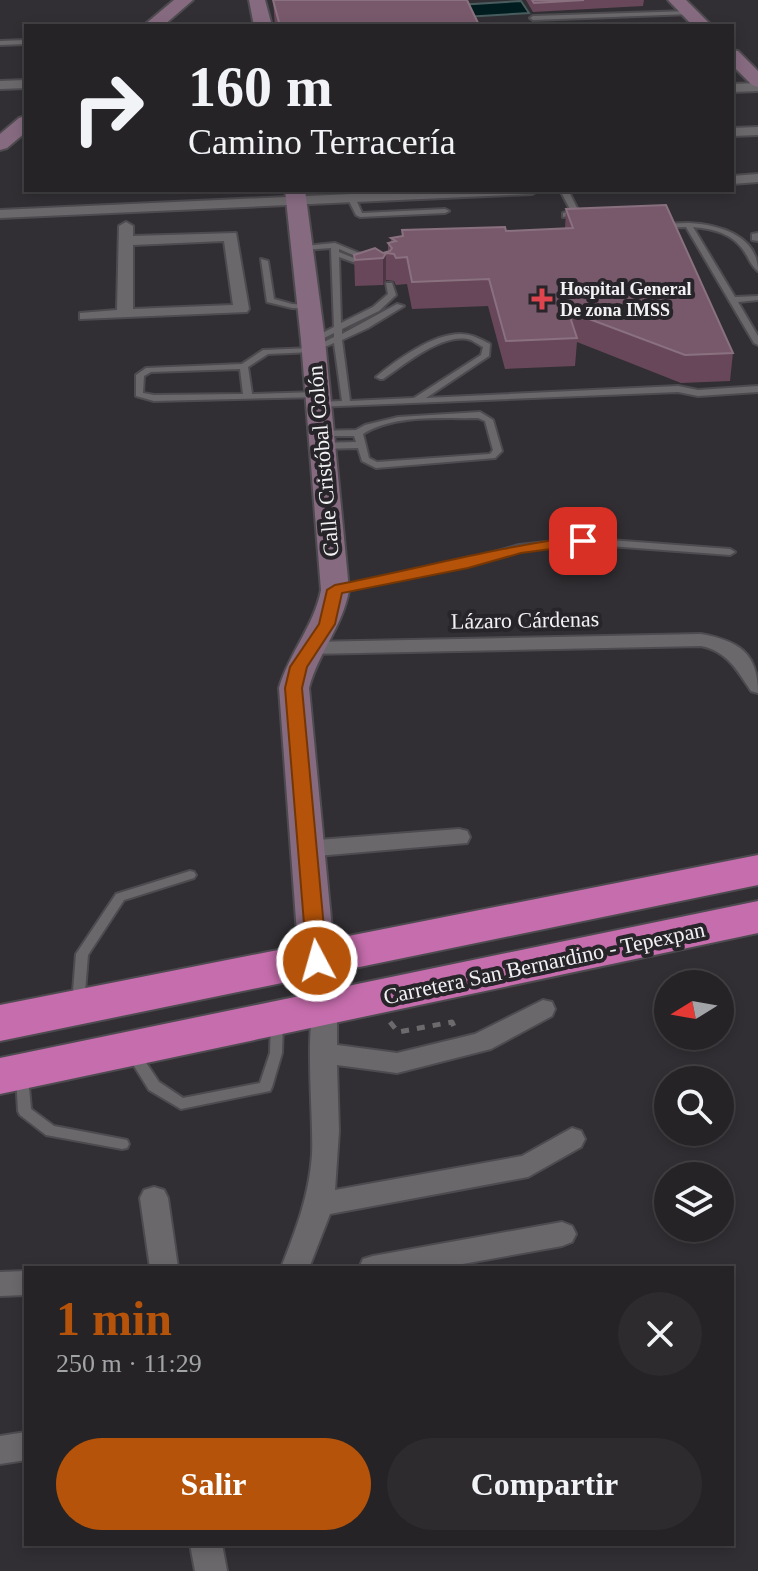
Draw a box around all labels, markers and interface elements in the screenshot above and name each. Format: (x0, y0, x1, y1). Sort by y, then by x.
icon: right (56, 56, 160, 160)
text: 160 m (188, 56, 333, 118)
text: Camino Terracería (188, 122, 456, 162)
place label: Hospital General De zona IMSS (560, 279, 692, 320)
marker: Hospital General De zona IMSS (531, 288, 553, 310)
street label: Calle Cristóbal Colón (302, 364, 344, 558)
pin (549, 507, 617, 575)
icon: arrive (561, 519, 605, 563)
street label: Lázaro Cárdenas (451, 606, 599, 634)
street label: Carretera San Bernardino - Tepexpan (381, 917, 707, 1009)
position arrow (275, 919, 359, 1003)
north arrow (654, 970, 734, 1050)
map controls (654, 970, 734, 1242)
button: search (654, 1066, 734, 1146)
button: layers (654, 1162, 734, 1242)
text: 1 min (56, 1292, 172, 1345)
button: close (618, 1292, 702, 1376)
text: 250 m · 11:29 (56, 1349, 202, 1378)
button: Salir (56, 1438, 371, 1530)
button: Compartir (387, 1438, 702, 1530)

